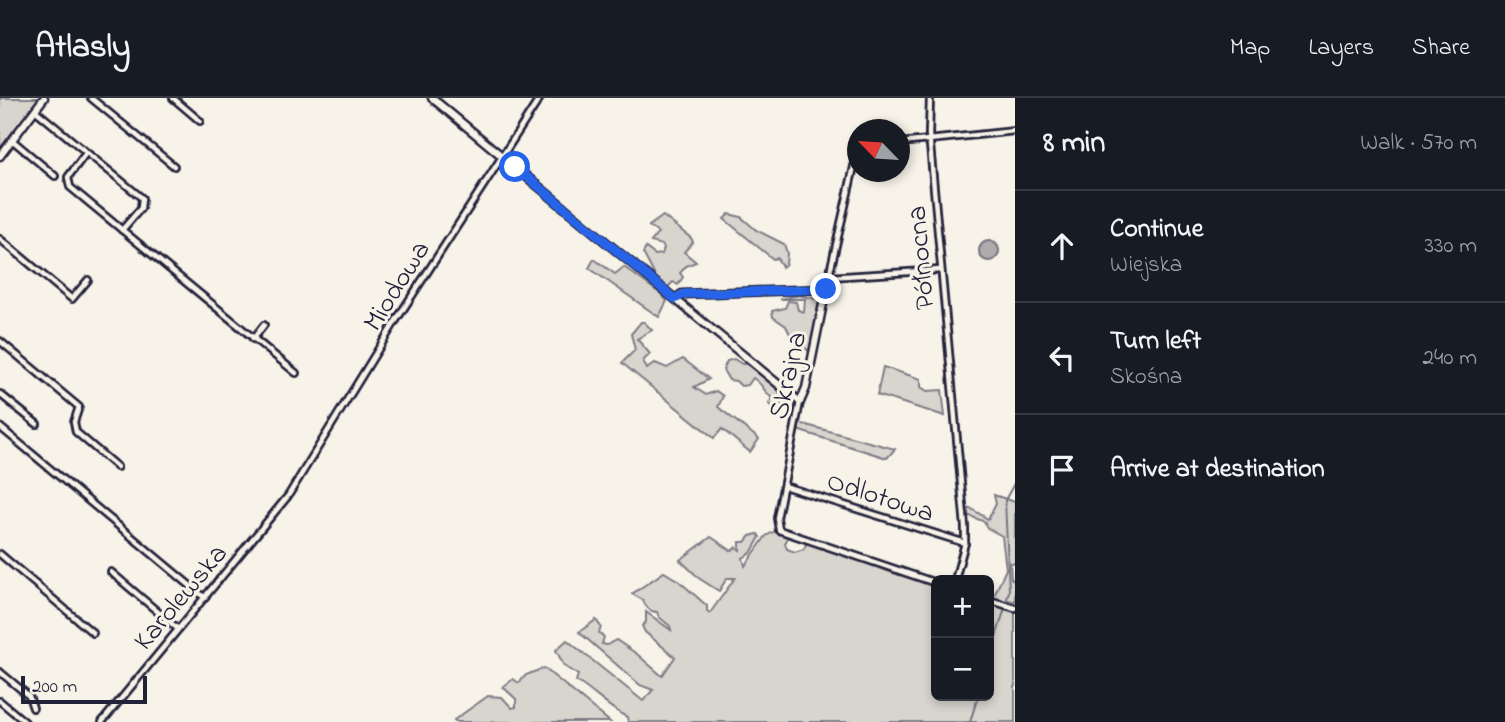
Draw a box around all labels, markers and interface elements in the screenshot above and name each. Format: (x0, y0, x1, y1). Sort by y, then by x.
text: Atlasly (35, 24, 130, 72)
text: Map (1230, 31, 1270, 66)
text: Layers (1308, 31, 1374, 66)
text: Share (1412, 31, 1470, 66)
north arrow (847, 119, 910, 182)
text: 8 min (1043, 122, 1105, 166)
text: Walk · 570 m (1360, 127, 1477, 160)
route start (499, 151, 530, 182)
street label: Północna (898, 204, 947, 311)
text: Continue (1110, 211, 1203, 249)
icon: ahead (1043, 227, 1081, 265)
text: 330 m (1424, 230, 1477, 263)
street label: Miodowa (354, 233, 442, 340)
text: Wiejska (1110, 249, 1182, 282)
route end (810, 273, 841, 304)
text: Turn left (1110, 323, 1201, 361)
street label: Skrajna (759, 328, 819, 424)
icon: left (1043, 339, 1081, 377)
text: 240 m (1423, 342, 1477, 375)
text: Skośna (1110, 361, 1182, 394)
icon: arrive (1043, 451, 1081, 489)
text: Arrive at destination (1110, 451, 1325, 489)
street label: Odlotowa (821, 462, 939, 535)
street label: Karolewska (125, 536, 239, 661)
map controls (931, 575, 994, 701)
button: + (931, 575, 994, 638)
button: − (931, 638, 994, 701)
scale bar (21, 673, 147, 705)
text: 200 m (32, 674, 77, 701)

